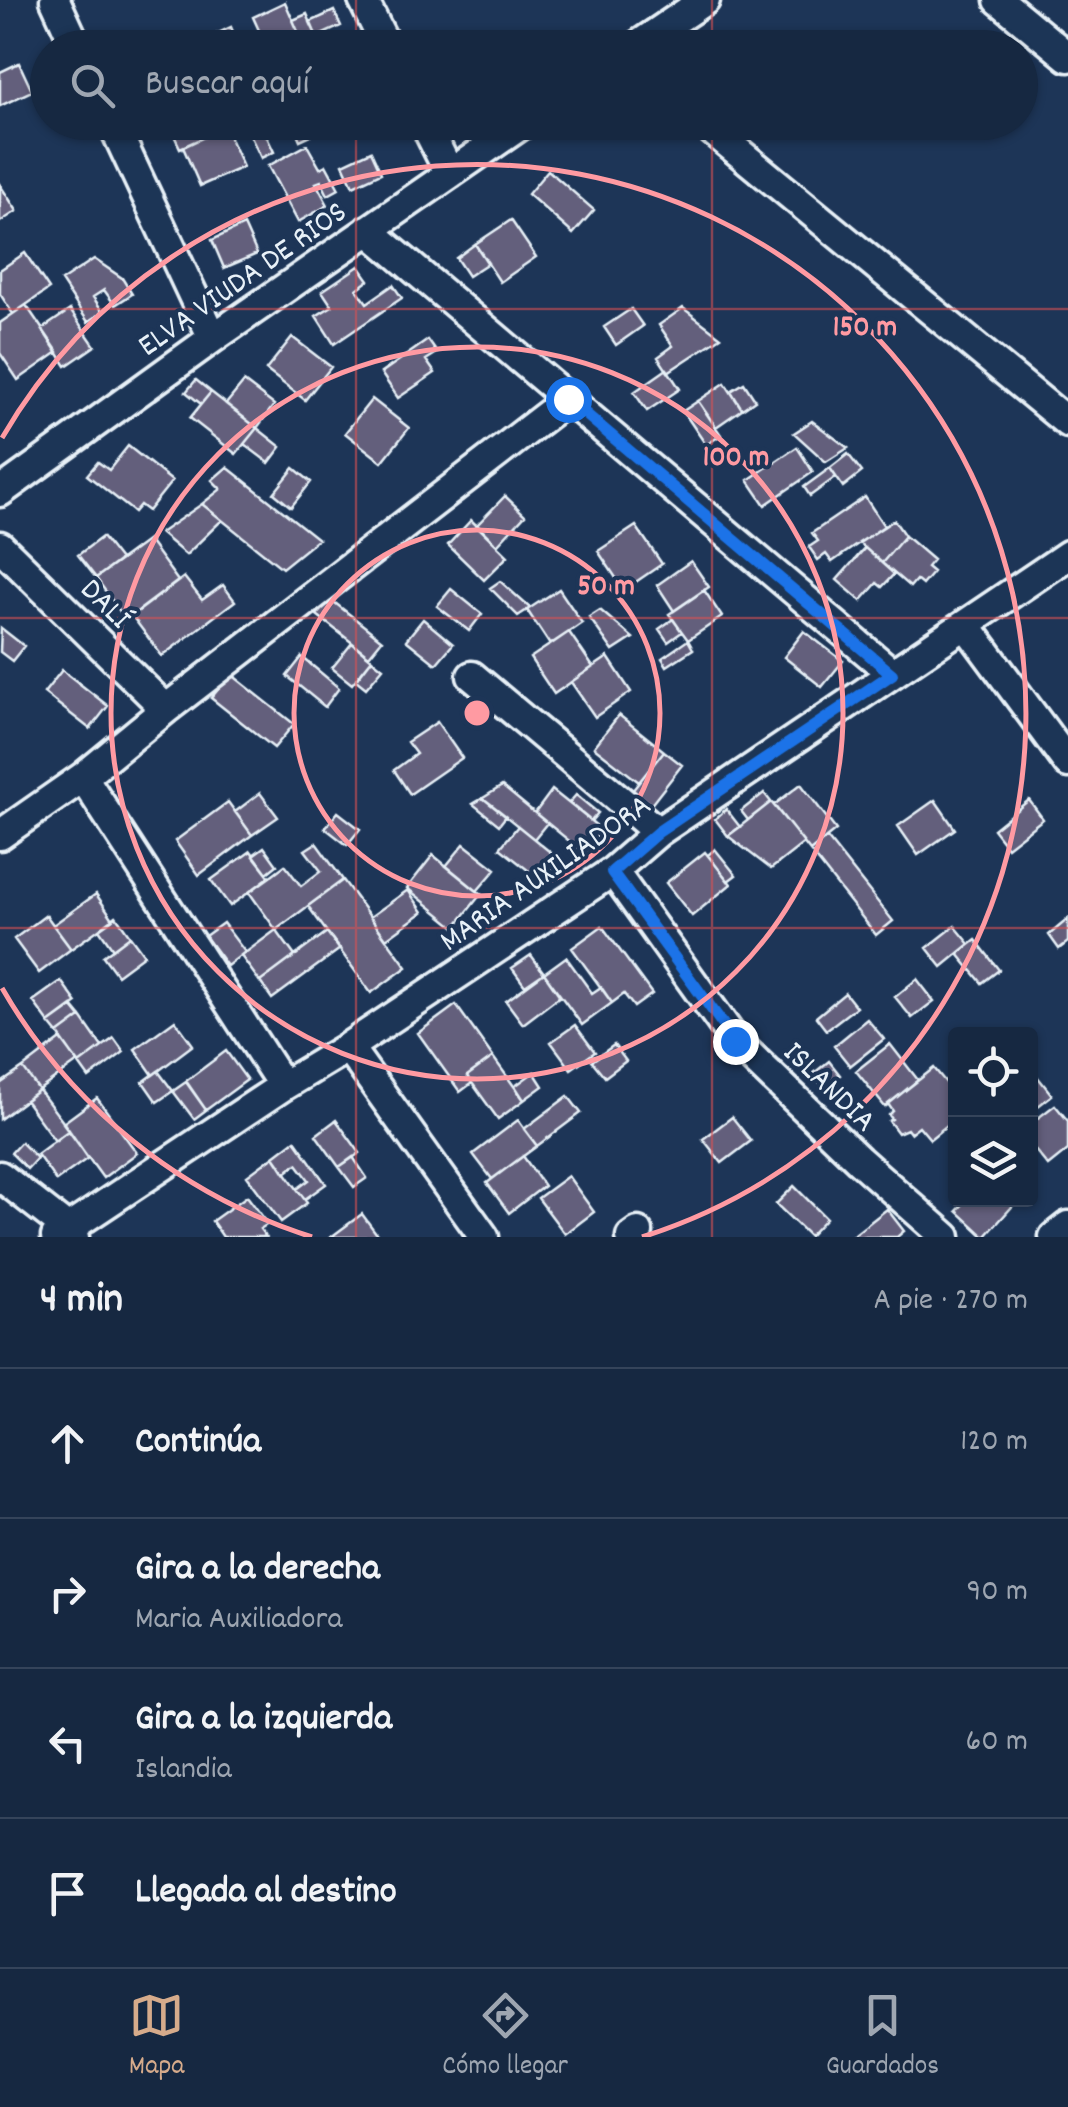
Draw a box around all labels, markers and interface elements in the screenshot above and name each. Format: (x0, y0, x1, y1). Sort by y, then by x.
search box (30, 30, 1038, 140)
icon: search (65, 58, 120, 113)
text: Buscar aquí (145, 58, 309, 113)
street label: ELVA VIUDA DE RIOS (130, 192, 358, 371)
text: 150 m (833, 308, 897, 351)
route start (546, 377, 592, 423)
text: 100 m (703, 438, 769, 481)
text: 50 m (577, 567, 635, 610)
street label: DALÍ (67, 569, 140, 642)
centre of rings (459, 695, 495, 731)
street label: MARIA AUXILIADORA (432, 785, 662, 965)
route end (713, 1019, 759, 1065)
map controls (948, 1027, 1038, 1207)
button: locate (948, 1027, 1038, 1117)
street label: ISLANDIA (770, 1032, 885, 1145)
button: layers (948, 1117, 1038, 1207)
text: 4 min (40, 1272, 123, 1332)
text: A pie · 270 m (874, 1279, 1028, 1325)
icon: ahead (40, 1416, 95, 1471)
text: Continúa (135, 1416, 261, 1471)
text: 120 m (960, 1420, 1028, 1466)
text: Gira a la derecha (135, 1543, 380, 1598)
icon: right (40, 1566, 95, 1621)
text: 90 m (967, 1570, 1028, 1616)
text: Maria Auxiliadora (135, 1598, 342, 1644)
text: Gira a la izquierda (135, 1693, 392, 1748)
icon: left (40, 1716, 95, 1771)
text: 60 m (966, 1720, 1028, 1766)
text: Islandia (135, 1748, 232, 1794)
icon: arrive (40, 1866, 95, 1921)
text: Llegada al destino (135, 1866, 397, 1921)
tab: Mapa (129, 1988, 184, 2088)
tab: Cómo llegar (442, 1988, 568, 2088)
tab: Guardados (826, 1988, 939, 2088)

